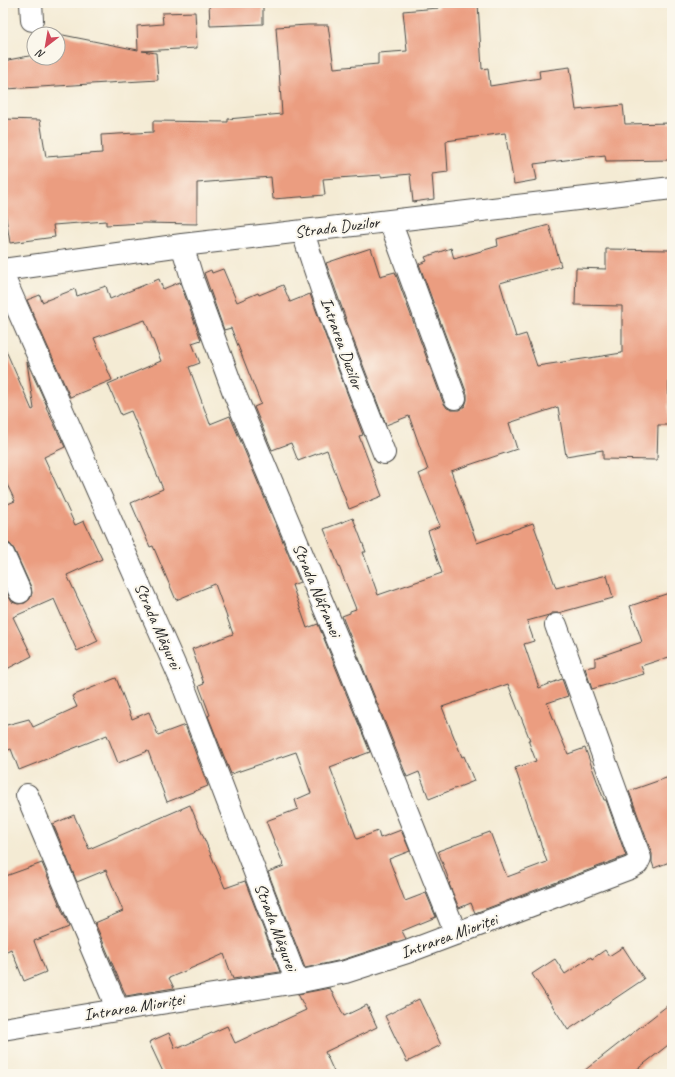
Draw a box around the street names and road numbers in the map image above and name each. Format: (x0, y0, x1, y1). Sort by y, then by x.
street label: Strada Duzilor (293, 211, 382, 243)
street label: Intrarea Duzilor (316, 294, 369, 393)
street label: Strada Năframei (288, 540, 347, 643)
street label: Strada Măgurei (130, 580, 187, 675)
street label: Strada Măgurei (250, 880, 303, 976)
street label: Intrarea Mioriței (398, 908, 502, 963)
street label: Intrarea Mioriței (82, 988, 188, 1025)

